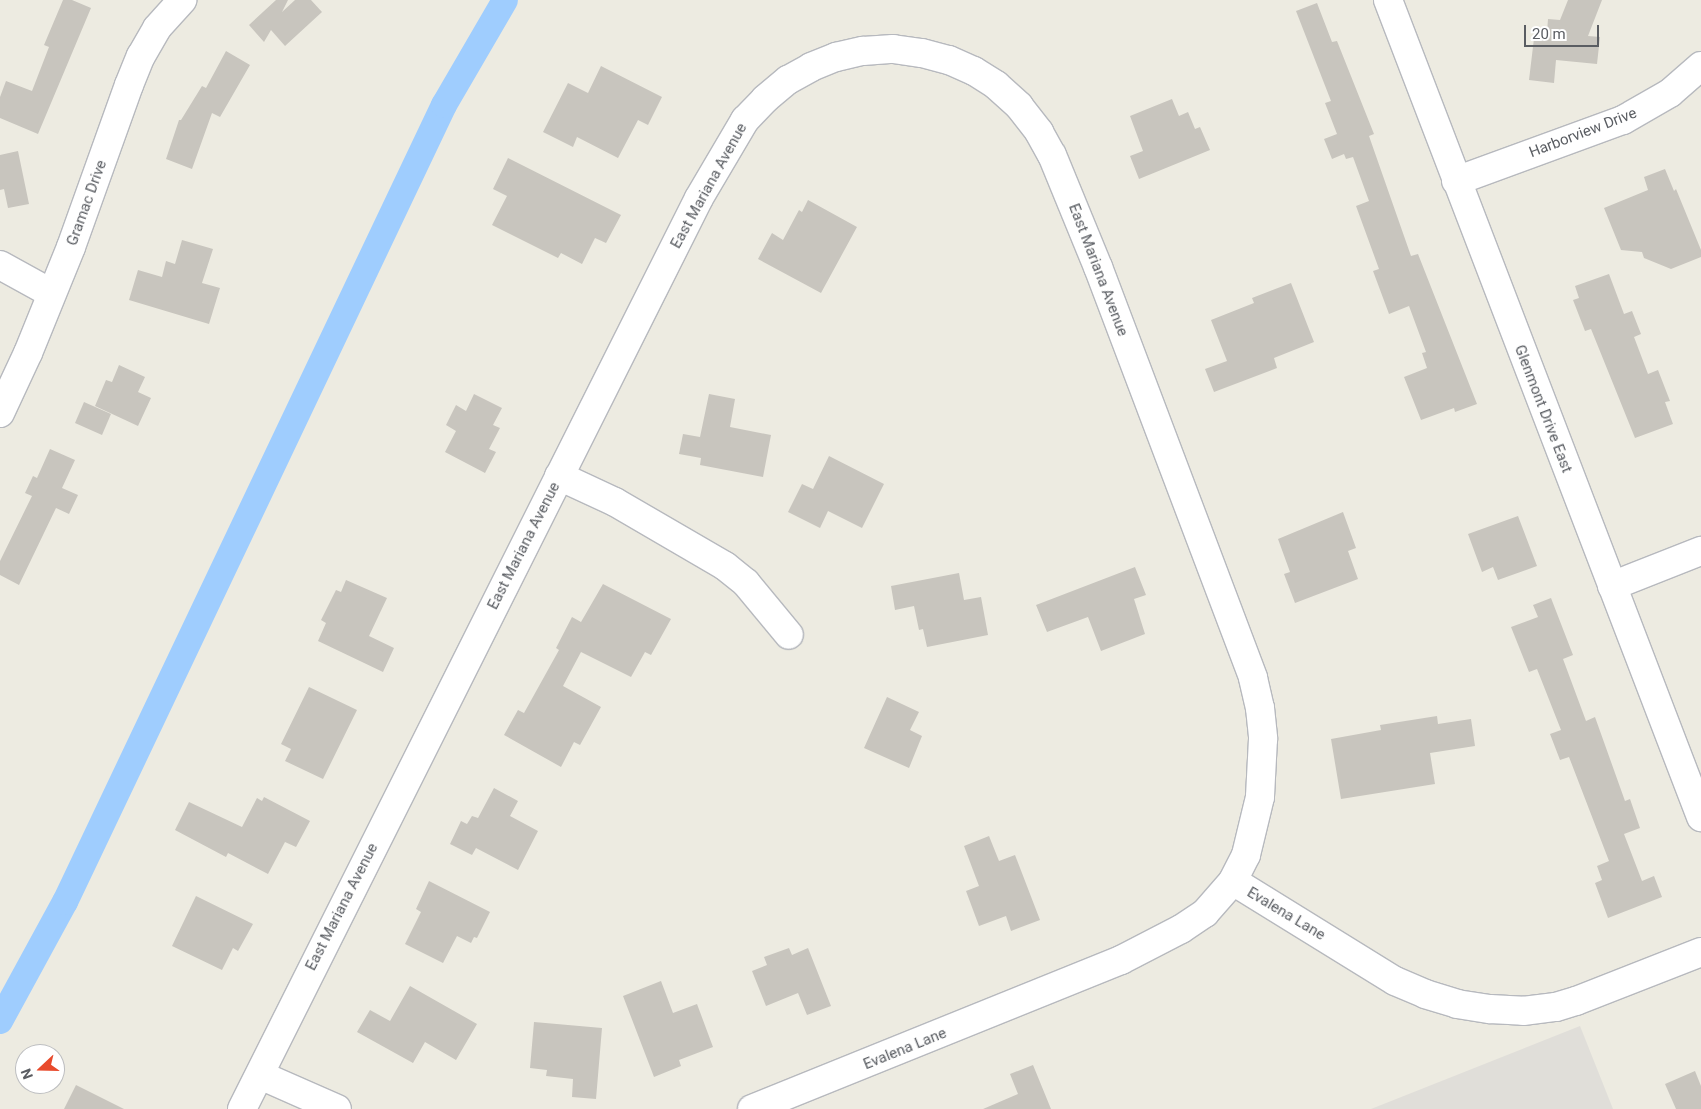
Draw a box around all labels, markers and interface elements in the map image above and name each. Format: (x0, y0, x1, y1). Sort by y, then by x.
scale bar (1526, 15, 1601, 47)
text: 20 m (1532, 25, 1566, 43)
street label: Harborview Drive (1527, 104, 1639, 162)
street label: East Mariana Avenue (667, 120, 751, 252)
street label: Gramac Drive (63, 158, 111, 248)
street label: East Mariana Avenue (1064, 201, 1132, 339)
street label: Glenmont Drive East (1510, 343, 1576, 475)
street label: East Mariana Avenue (484, 479, 564, 613)
street label: East Mariana Avenue (302, 840, 382, 974)
street label: Evalena Lane (1244, 884, 1328, 944)
street label: Evalena Lane (861, 1024, 949, 1074)
north arrow (15, 1044, 65, 1094)
text: N (18, 1067, 36, 1082)

